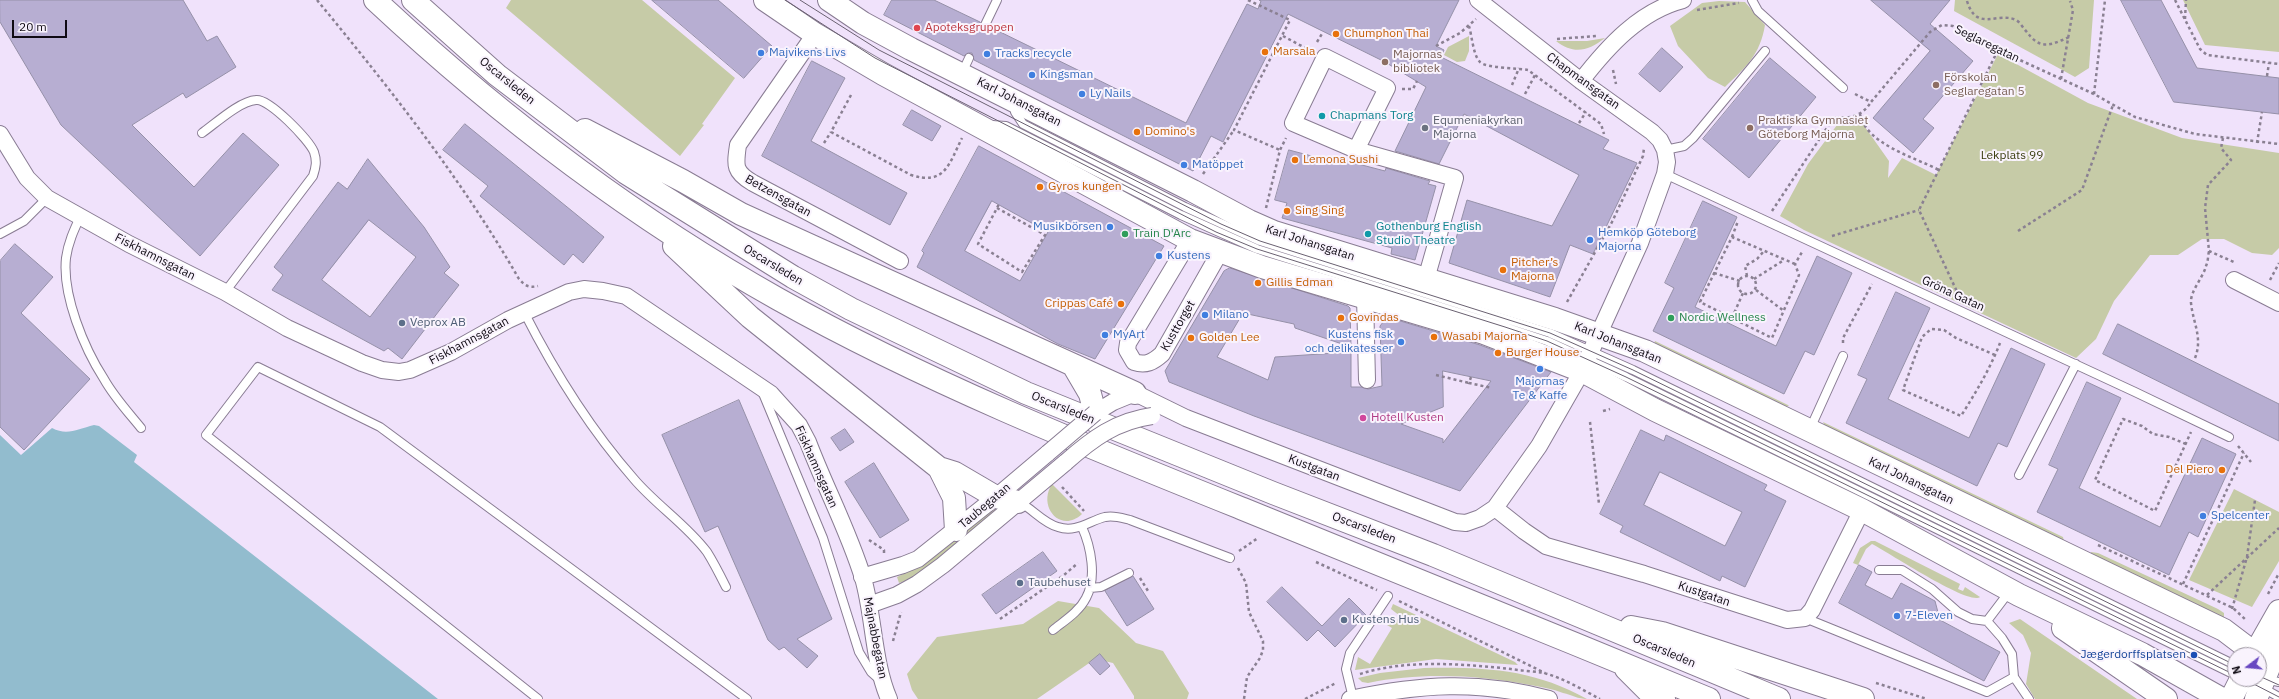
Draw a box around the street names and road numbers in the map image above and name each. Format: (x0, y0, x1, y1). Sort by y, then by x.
street label: Seglaregatan (1952, 22, 2022, 66)
street label: Chapmansgatan (1543, 50, 1623, 112)
street label: Oscarsleden (476, 54, 538, 108)
street label: Karl Johansgatan (974, 74, 1064, 130)
street label: Betzensgatan (742, 172, 814, 220)
street label: Karl Johansgatan (1264, 222, 1356, 264)
street label: Fiskhamnsgatan (112, 231, 198, 283)
street label: Oscarsleden (740, 242, 806, 288)
street label: Gröna Gatan (1919, 273, 1987, 315)
street label: Kusttorget (1158, 298, 1198, 354)
street label: Fiskhamnsgatan (427, 314, 511, 368)
street label: Karl Johansgatan (1572, 319, 1664, 367)
street label: Oscarsleden (1029, 389, 1097, 427)
street label: Fiskhamnsgatan (791, 424, 841, 510)
street label: Kustgatan (1286, 452, 1342, 484)
street label: Karl Johansgatan (1866, 454, 1956, 508)
street label: Taubegatan (956, 480, 1014, 532)
street label: Oscarsleden (1330, 509, 1398, 547)
street label: Kustgatan (1676, 578, 1732, 610)
street label: Majnabbegatan (860, 596, 890, 680)
street label: Oscarsleden (1630, 631, 1698, 671)

